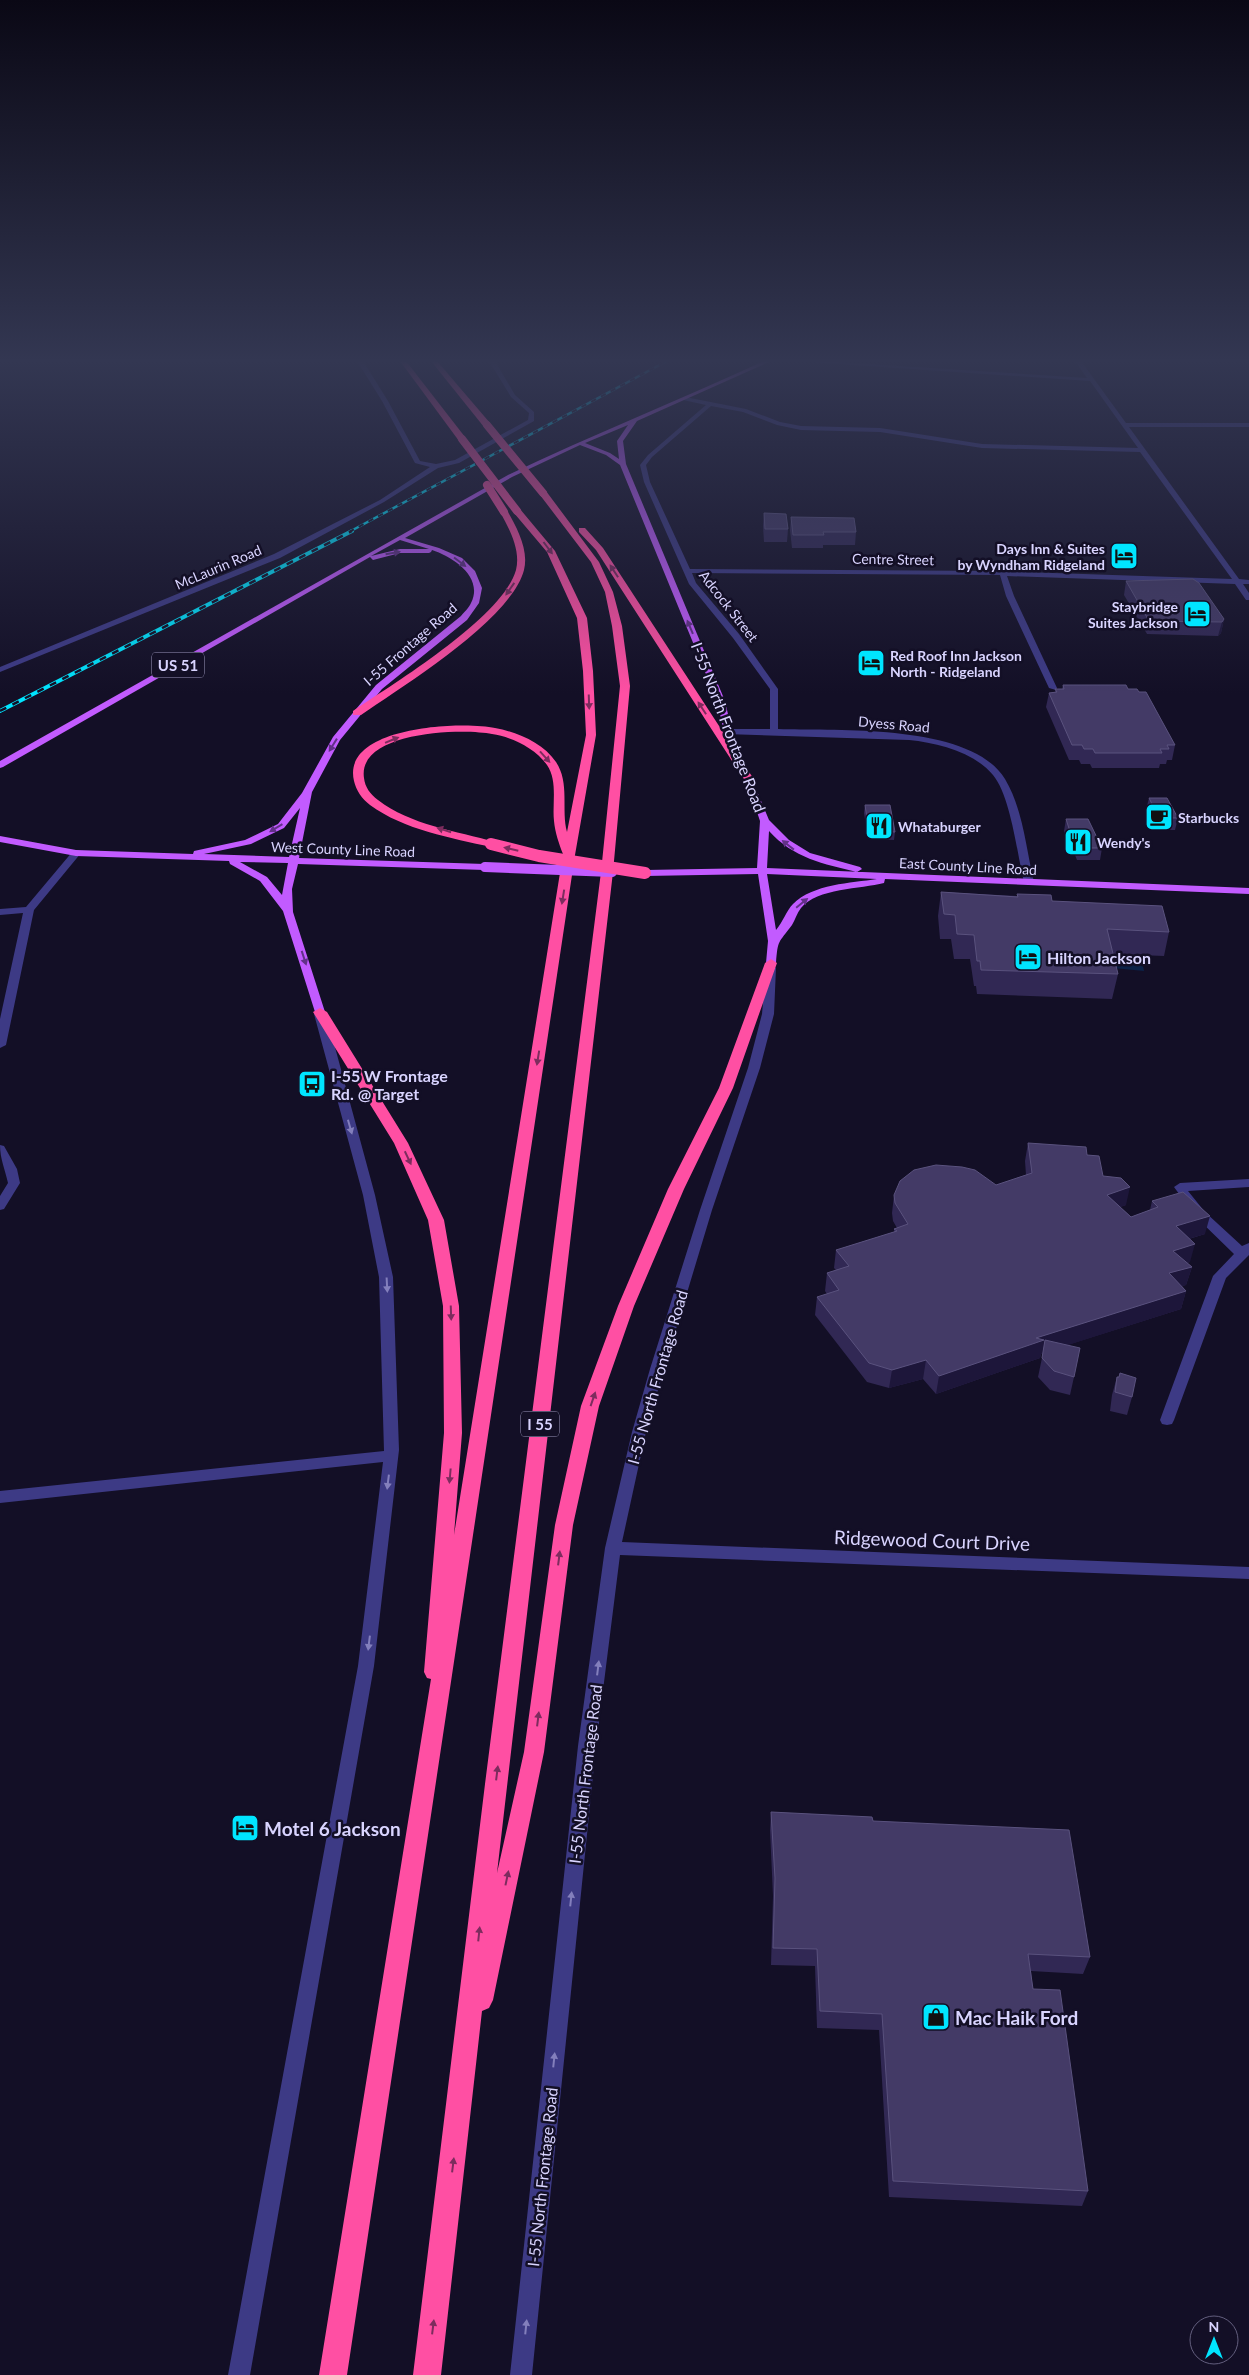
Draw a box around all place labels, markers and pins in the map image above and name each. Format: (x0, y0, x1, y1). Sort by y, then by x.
place label: Days Inn & Suites by Wyndham Ridgeland (958, 540, 1105, 573)
hotel icon: Days Inn & Suites by Wyndham Ridgeland (1109, 541, 1139, 571)
place label: Staybridge Suites Jackson (1088, 598, 1179, 631)
hotel icon: Staybridge Suites Jackson (1182, 599, 1212, 629)
place label: Red Roof Inn Jackson North - Ridgeland (890, 647, 1022, 680)
hotel icon: Red Roof Inn Jackson North - Ridgeland (856, 648, 886, 678)
cafe icon: Starbucks (1144, 802, 1174, 832)
place label: Starbucks (1178, 809, 1239, 826)
restaurant icon: Whataburger (864, 811, 894, 841)
place label: Whataburger (898, 818, 982, 835)
restaurant icon: Wendy's (1063, 827, 1093, 857)
place label: Wendy's (1097, 834, 1151, 851)
hotel icon: Hilton Jackson (1013, 942, 1043, 972)
place label: Hilton Jackson (1047, 948, 1151, 967)
place label: I-55 W Frontage Rd. @ Target (331, 1066, 448, 1103)
bus stop icon: I-55 W Frontage Rd. @ Target (297, 1069, 327, 1099)
hotel icon: Motel 6 Jackson (230, 1813, 260, 1843)
place label: Motel 6 Jackson (264, 1817, 401, 1840)
shop icon: Mac Haik Ford (921, 2002, 951, 2032)
place label: Mac Haik Ford (955, 2006, 1078, 2029)

